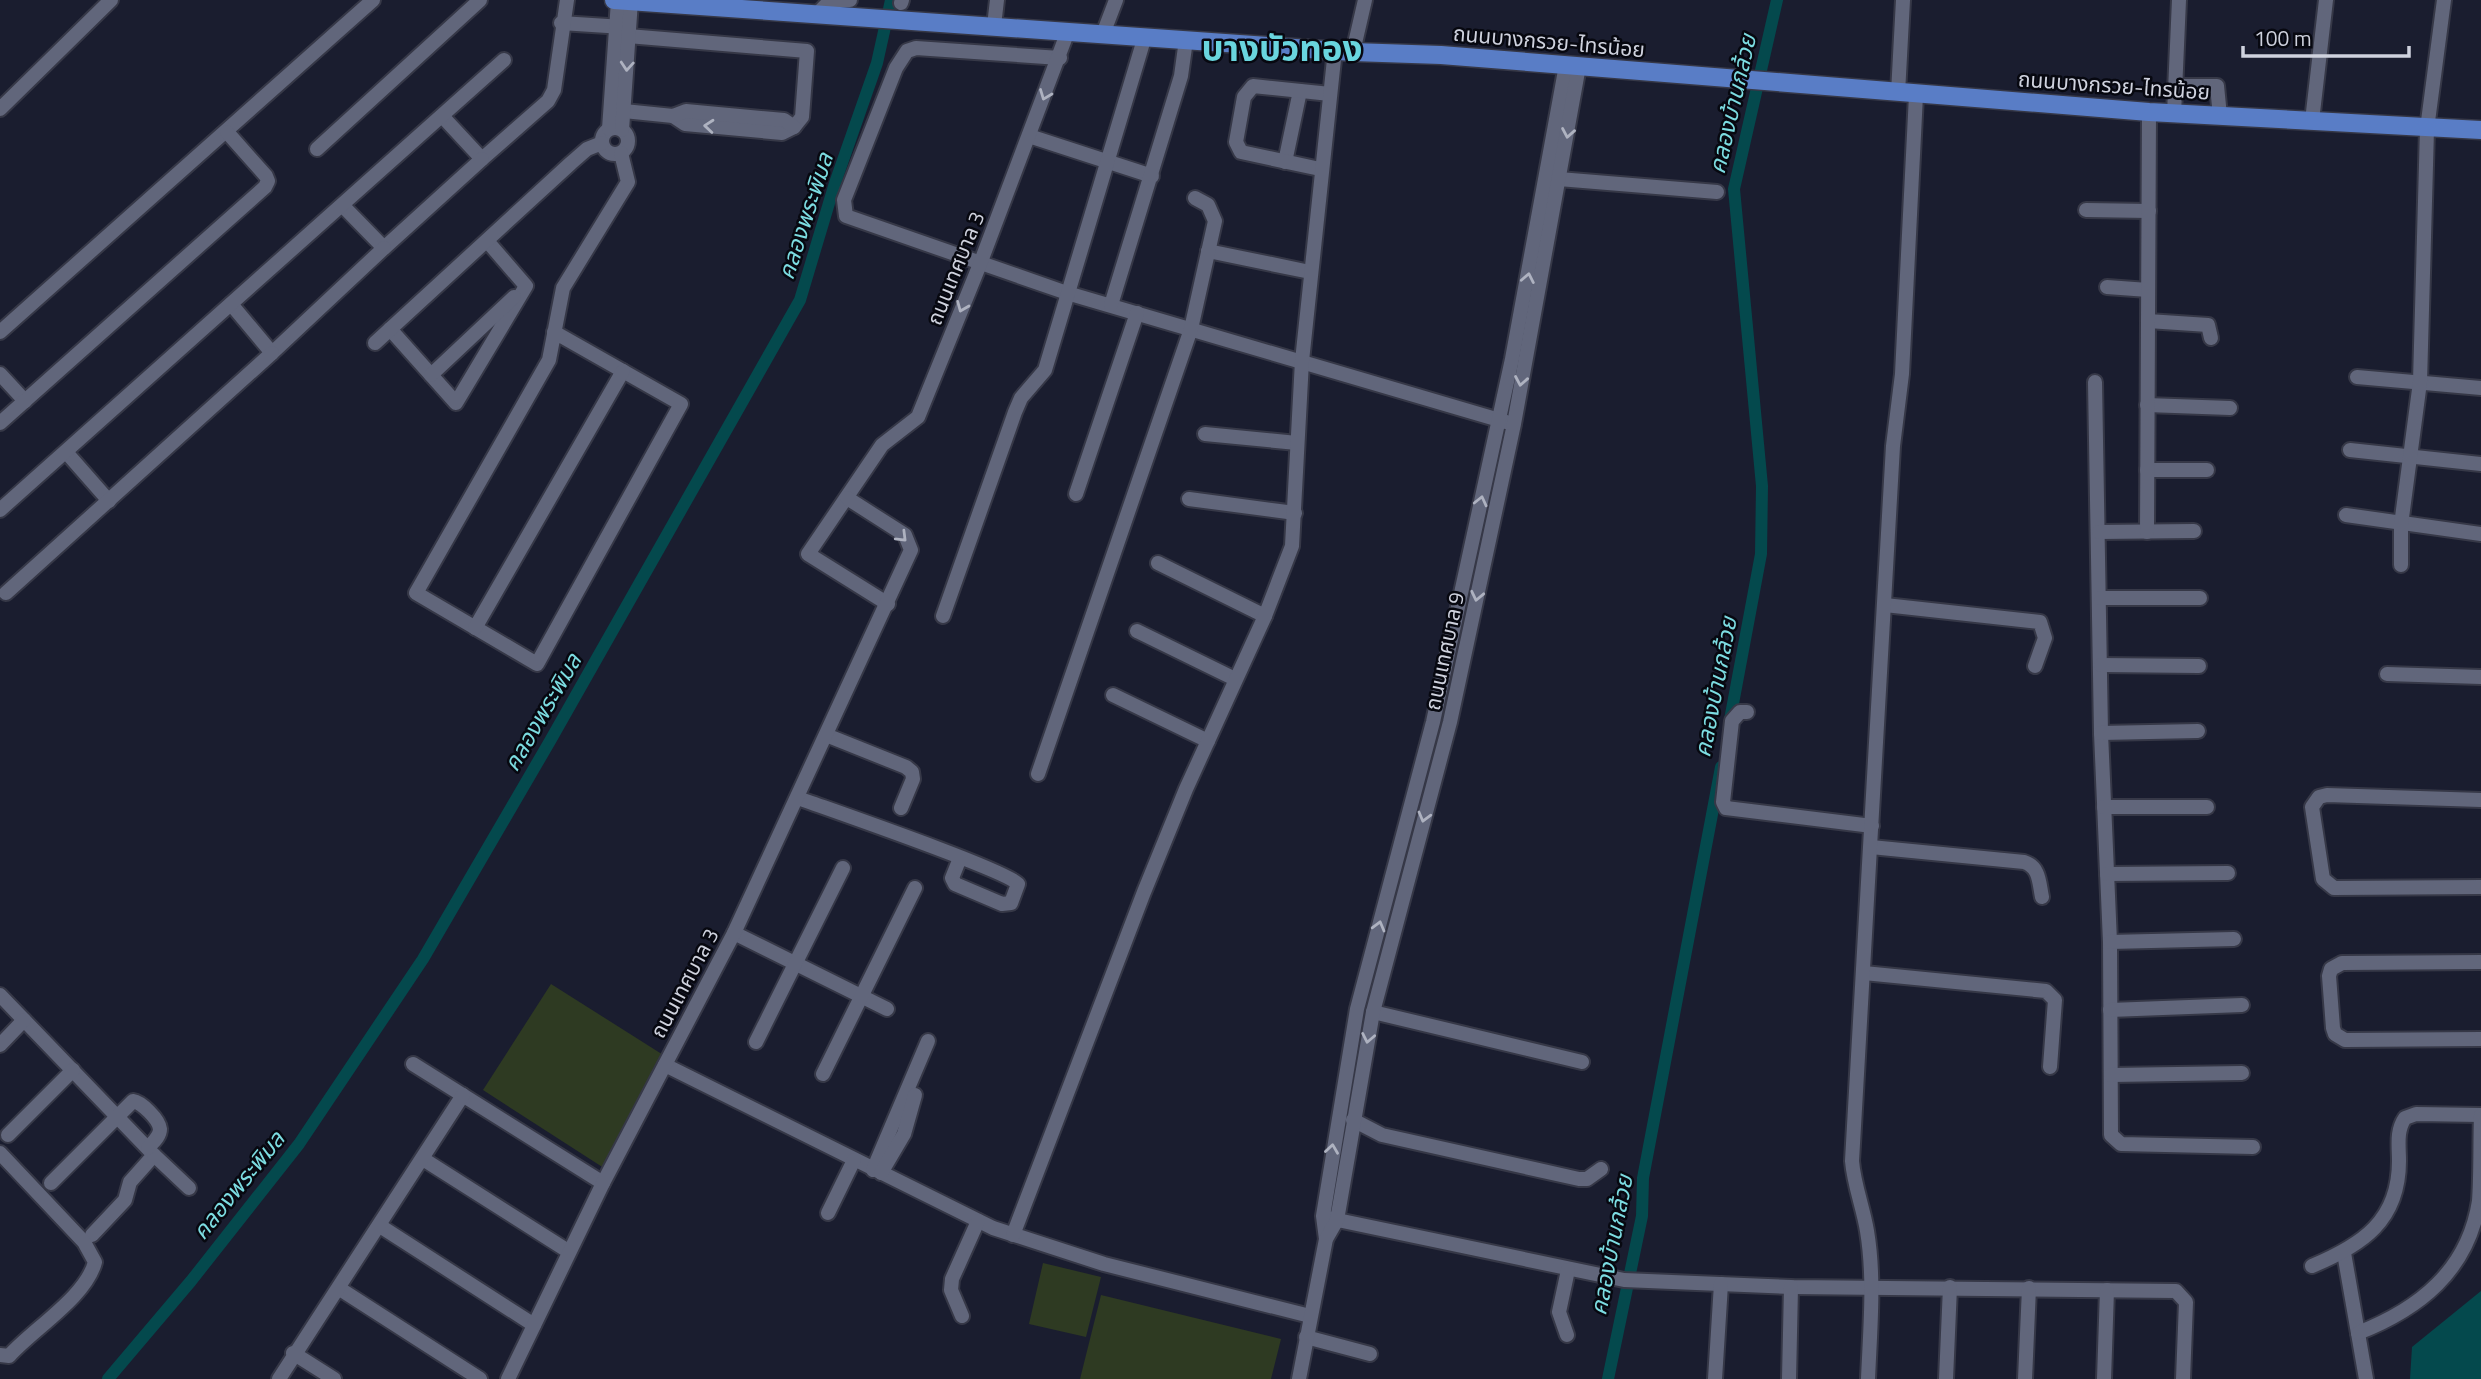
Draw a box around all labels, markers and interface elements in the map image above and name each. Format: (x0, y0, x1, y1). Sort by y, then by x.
scale bar (2243, 14, 2409, 58)
street label: ถนนบางกรวย-ไทรน้อย (1452, 17, 1646, 65)
district label: บางบัวทอง (1202, 21, 1362, 75)
text: 100 m (2254, 22, 2311, 54)
water label: คลองบ้านกล้วย (1699, 30, 1765, 177)
one-way arrow (620, 60, 635, 71)
street label: ถนนบางกรวย-ไทรน้อย (2017, 62, 2211, 108)
one-way arrow (1039, 89, 1053, 101)
one-way arrow (703, 119, 715, 134)
one-way arrow (1561, 127, 1576, 139)
water label: คลองพระพิมล (768, 147, 842, 284)
street label: ถนนเทศบาล 3 (918, 206, 992, 330)
one-way arrow (1520, 272, 1535, 284)
one-way arrow (957, 301, 971, 313)
one-way arrow (1514, 375, 1529, 387)
one-way arrow (1473, 495, 1488, 507)
one-way arrow (894, 528, 907, 541)
street label: ถนนเทศบาล 9 (1416, 589, 1472, 713)
one-way arrow (1471, 590, 1485, 602)
water label: คลองบ้านกล้วย (1684, 613, 1746, 760)
water label: คลองพระพิมล (494, 646, 590, 777)
one-way arrow (1418, 811, 1432, 823)
one-way arrow (1371, 920, 1385, 932)
street label: ถนนเทศบาล 3 (642, 922, 726, 1044)
one-way arrow (1362, 1032, 1377, 1044)
water label: คลองพระพิมล (183, 1122, 293, 1247)
one-way arrow (1325, 1143, 1340, 1154)
water label: คลองบ้านกล้วย (1580, 1171, 1642, 1318)

